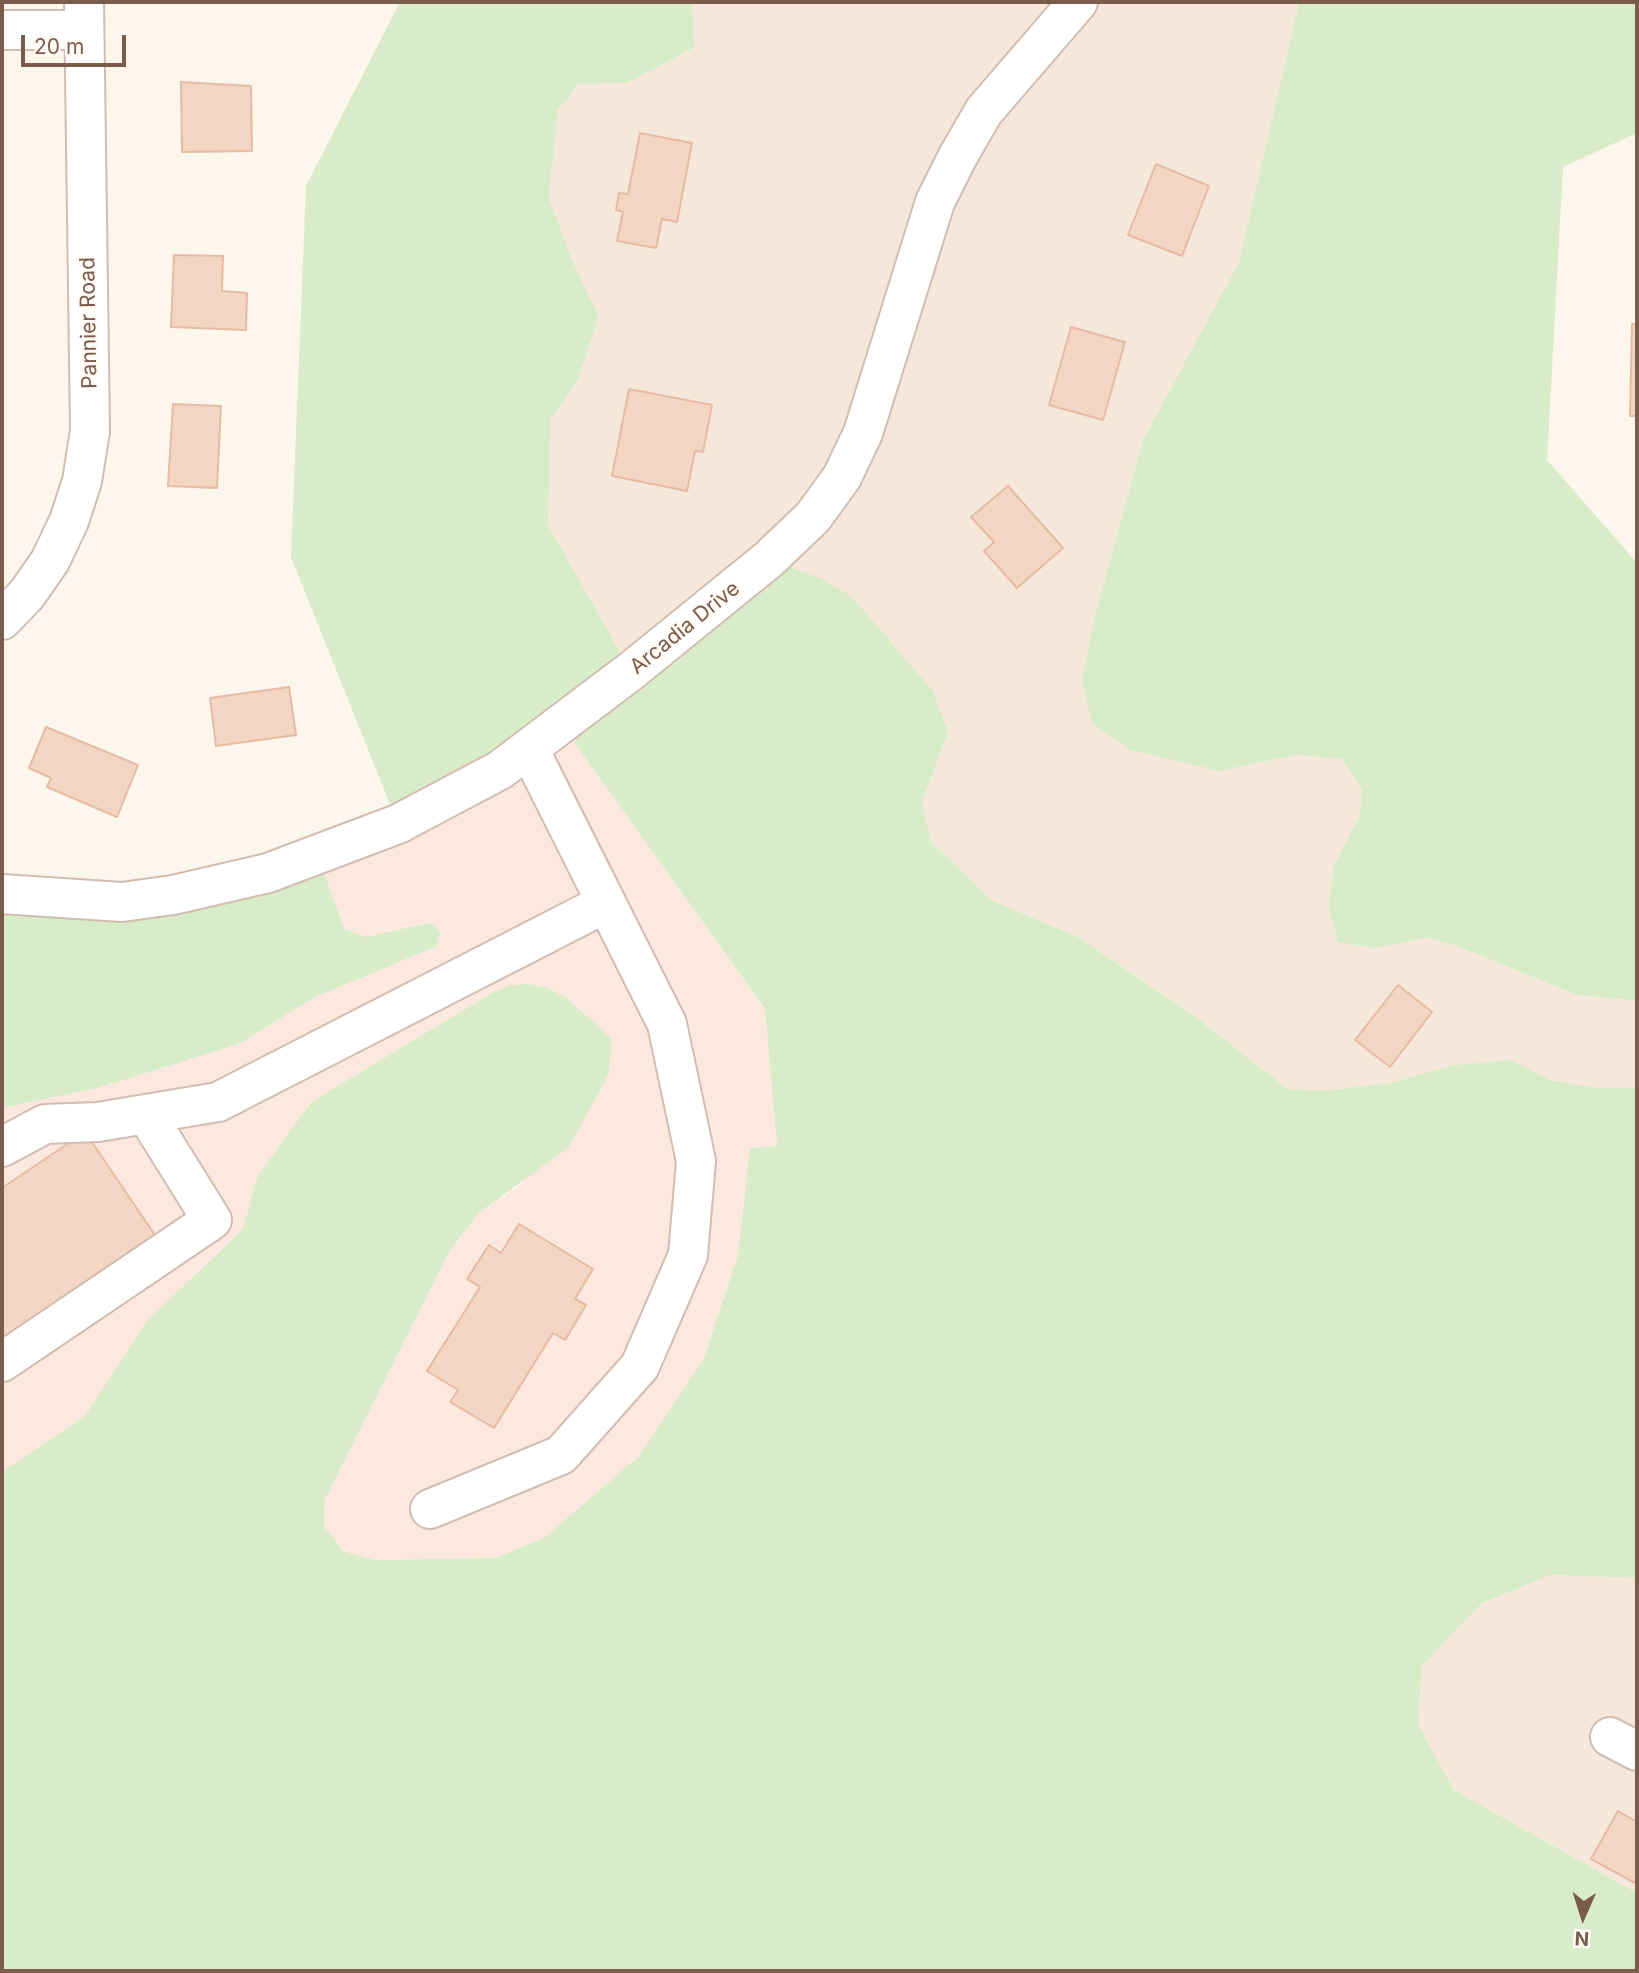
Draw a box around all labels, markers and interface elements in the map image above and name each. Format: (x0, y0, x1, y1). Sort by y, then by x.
scale bar (24, 21, 130, 65)
text: 20 m (34, 34, 84, 59)
street label: Pannier Road (75, 257, 103, 389)
street label: Arcadia Drive (625, 576, 745, 680)
north arrow (1548, 1882, 1618, 1952)
text: N (1574, 1927, 1590, 1950)

